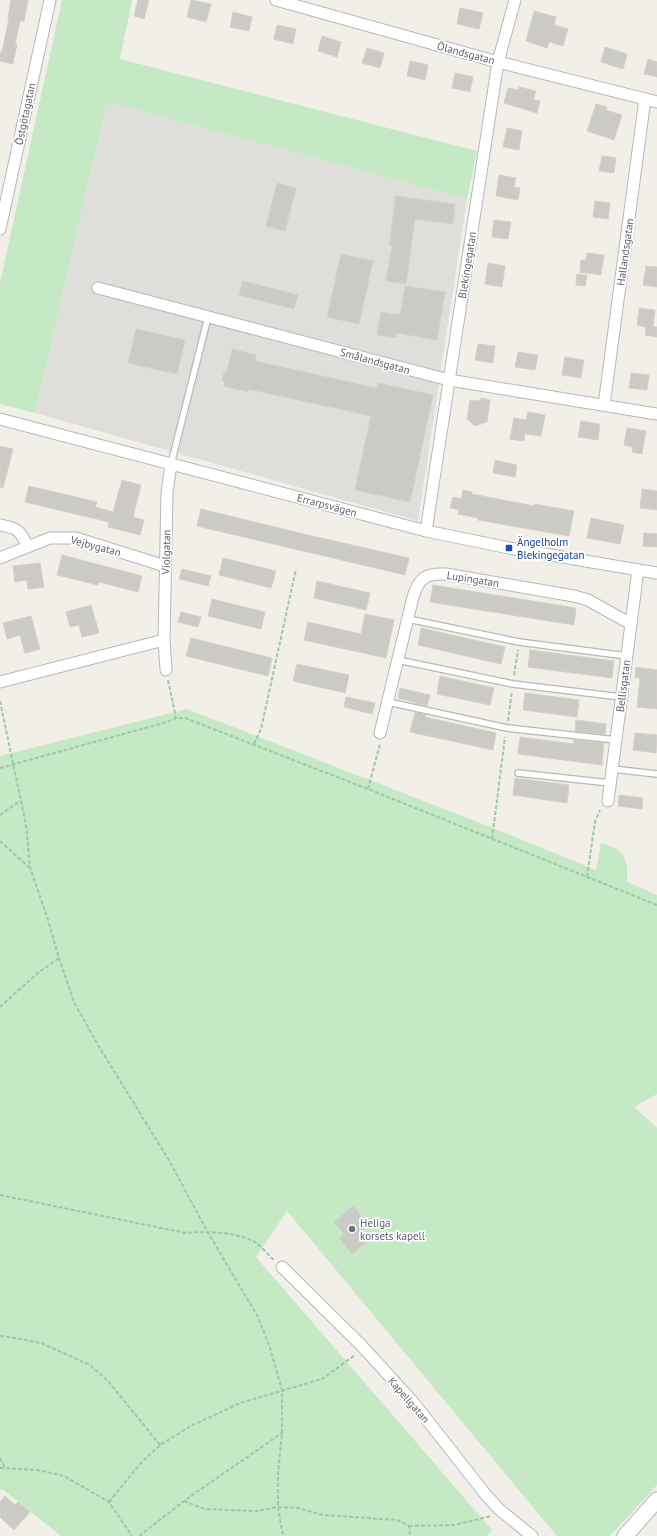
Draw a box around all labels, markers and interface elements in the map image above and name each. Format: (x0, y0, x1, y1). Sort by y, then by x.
street label: Ölandsgatan (436, 39, 496, 67)
street label: Östgötagatan (12, 82, 38, 146)
street label: Hallandsgatan (613, 217, 637, 287)
street label: Blekingegatan (455, 231, 479, 299)
street label: Smålandsgatan (338, 345, 412, 377)
street label: Errarpsvägen (296, 490, 358, 520)
street label: Violgatan (159, 529, 173, 576)
street label: Vejbygatan (68, 532, 123, 559)
place label: Ängelholm Blekingegatan (517, 535, 584, 562)
marker: Ängelholm Blekingegatan (504, 543, 514, 553)
street label: Lupingatan (446, 568, 500, 590)
street label: Bellisgatan (613, 659, 633, 713)
place label: Heliga korsets kapell (360, 1216, 426, 1243)
marker: Heliga korsets kapell (347, 1224, 357, 1234)
street label: Kapellgatan (385, 1374, 433, 1426)

